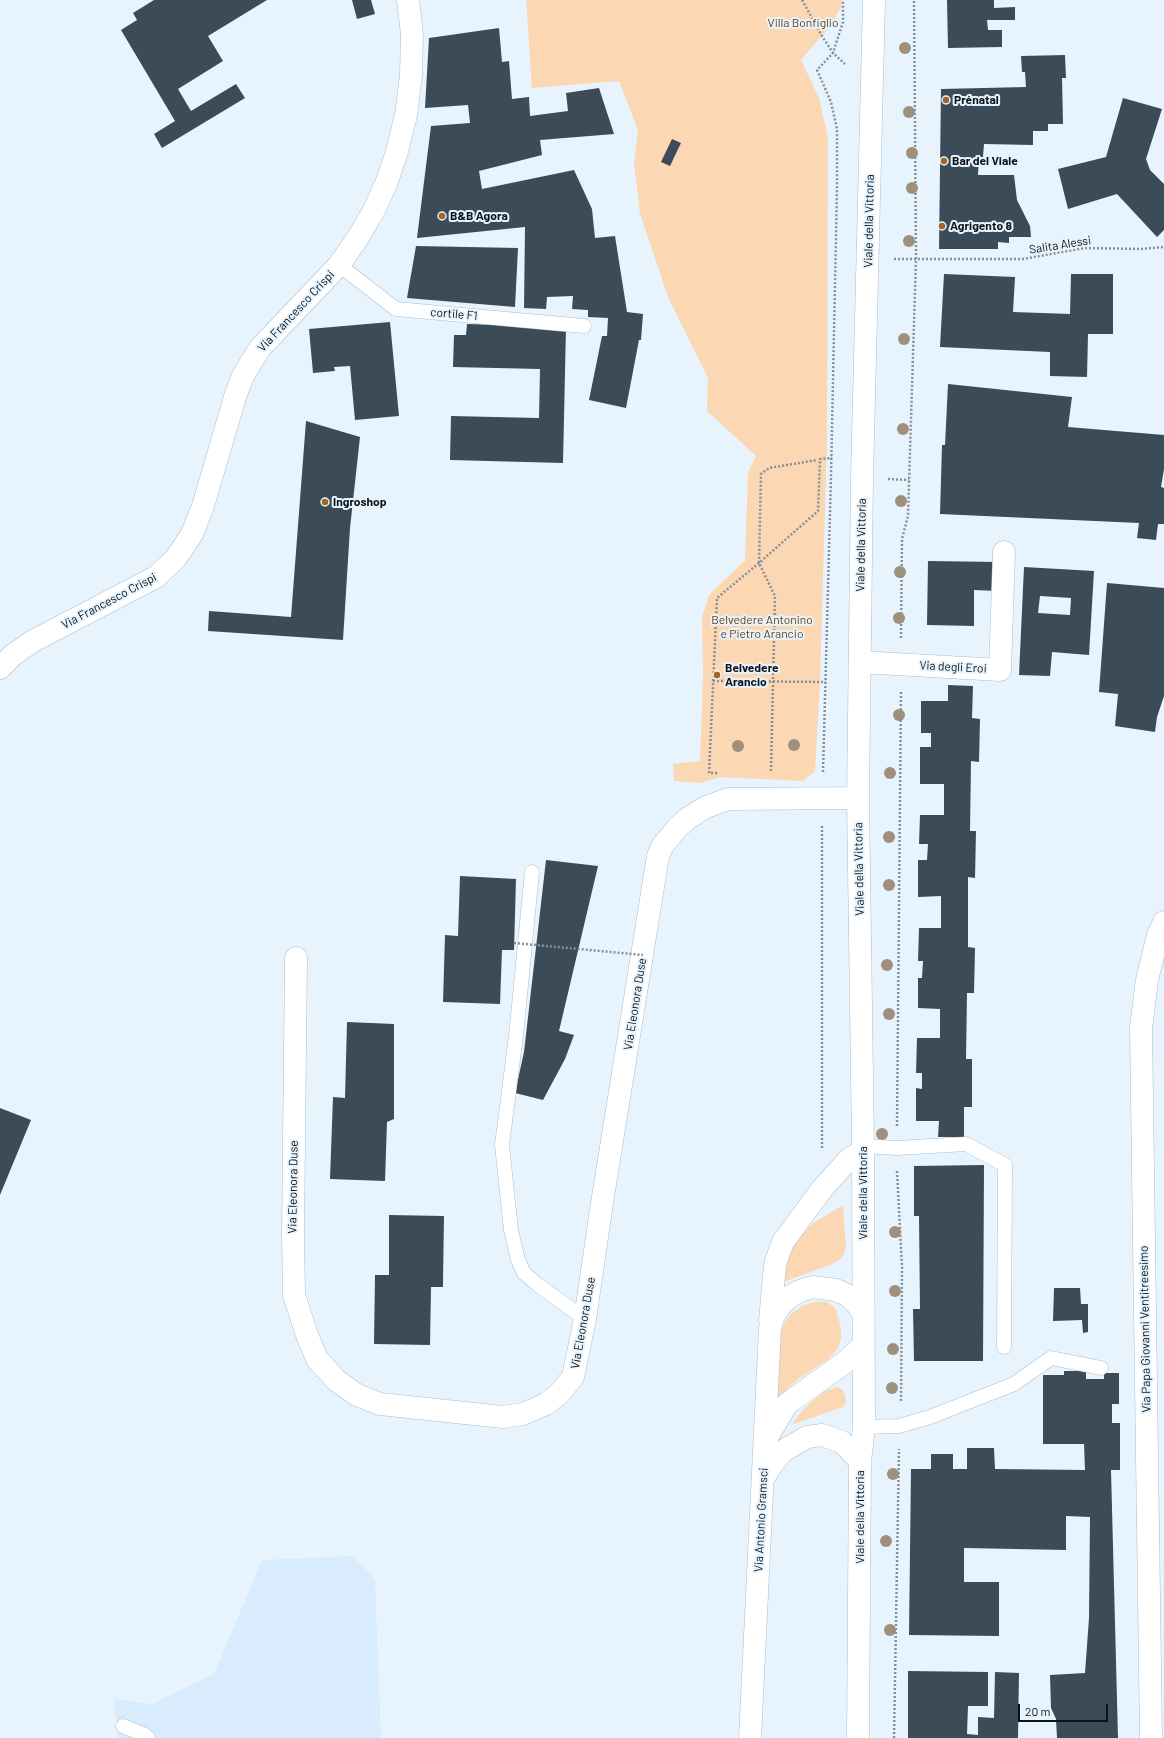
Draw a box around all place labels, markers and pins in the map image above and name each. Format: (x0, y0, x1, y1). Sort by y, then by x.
place label: Prénatal (954, 93, 999, 107)
marker: Prénatal (941, 95, 951, 105)
place label: Bar del Viale (952, 154, 1018, 168)
marker: Bar del Viale (939, 156, 949, 166)
place label: B&B Agora (450, 209, 508, 223)
marker: B&B Agora (437, 211, 447, 221)
place label: Agrigento 8 (950, 219, 1012, 233)
marker: Agrigento 8 (937, 221, 947, 231)
place label: Ingroshop (333, 495, 387, 509)
marker: Ingroshop (320, 497, 330, 507)
place label: Belvedere Arancio (725, 661, 779, 689)
marker: Belvedere Arancio (712, 670, 722, 680)

